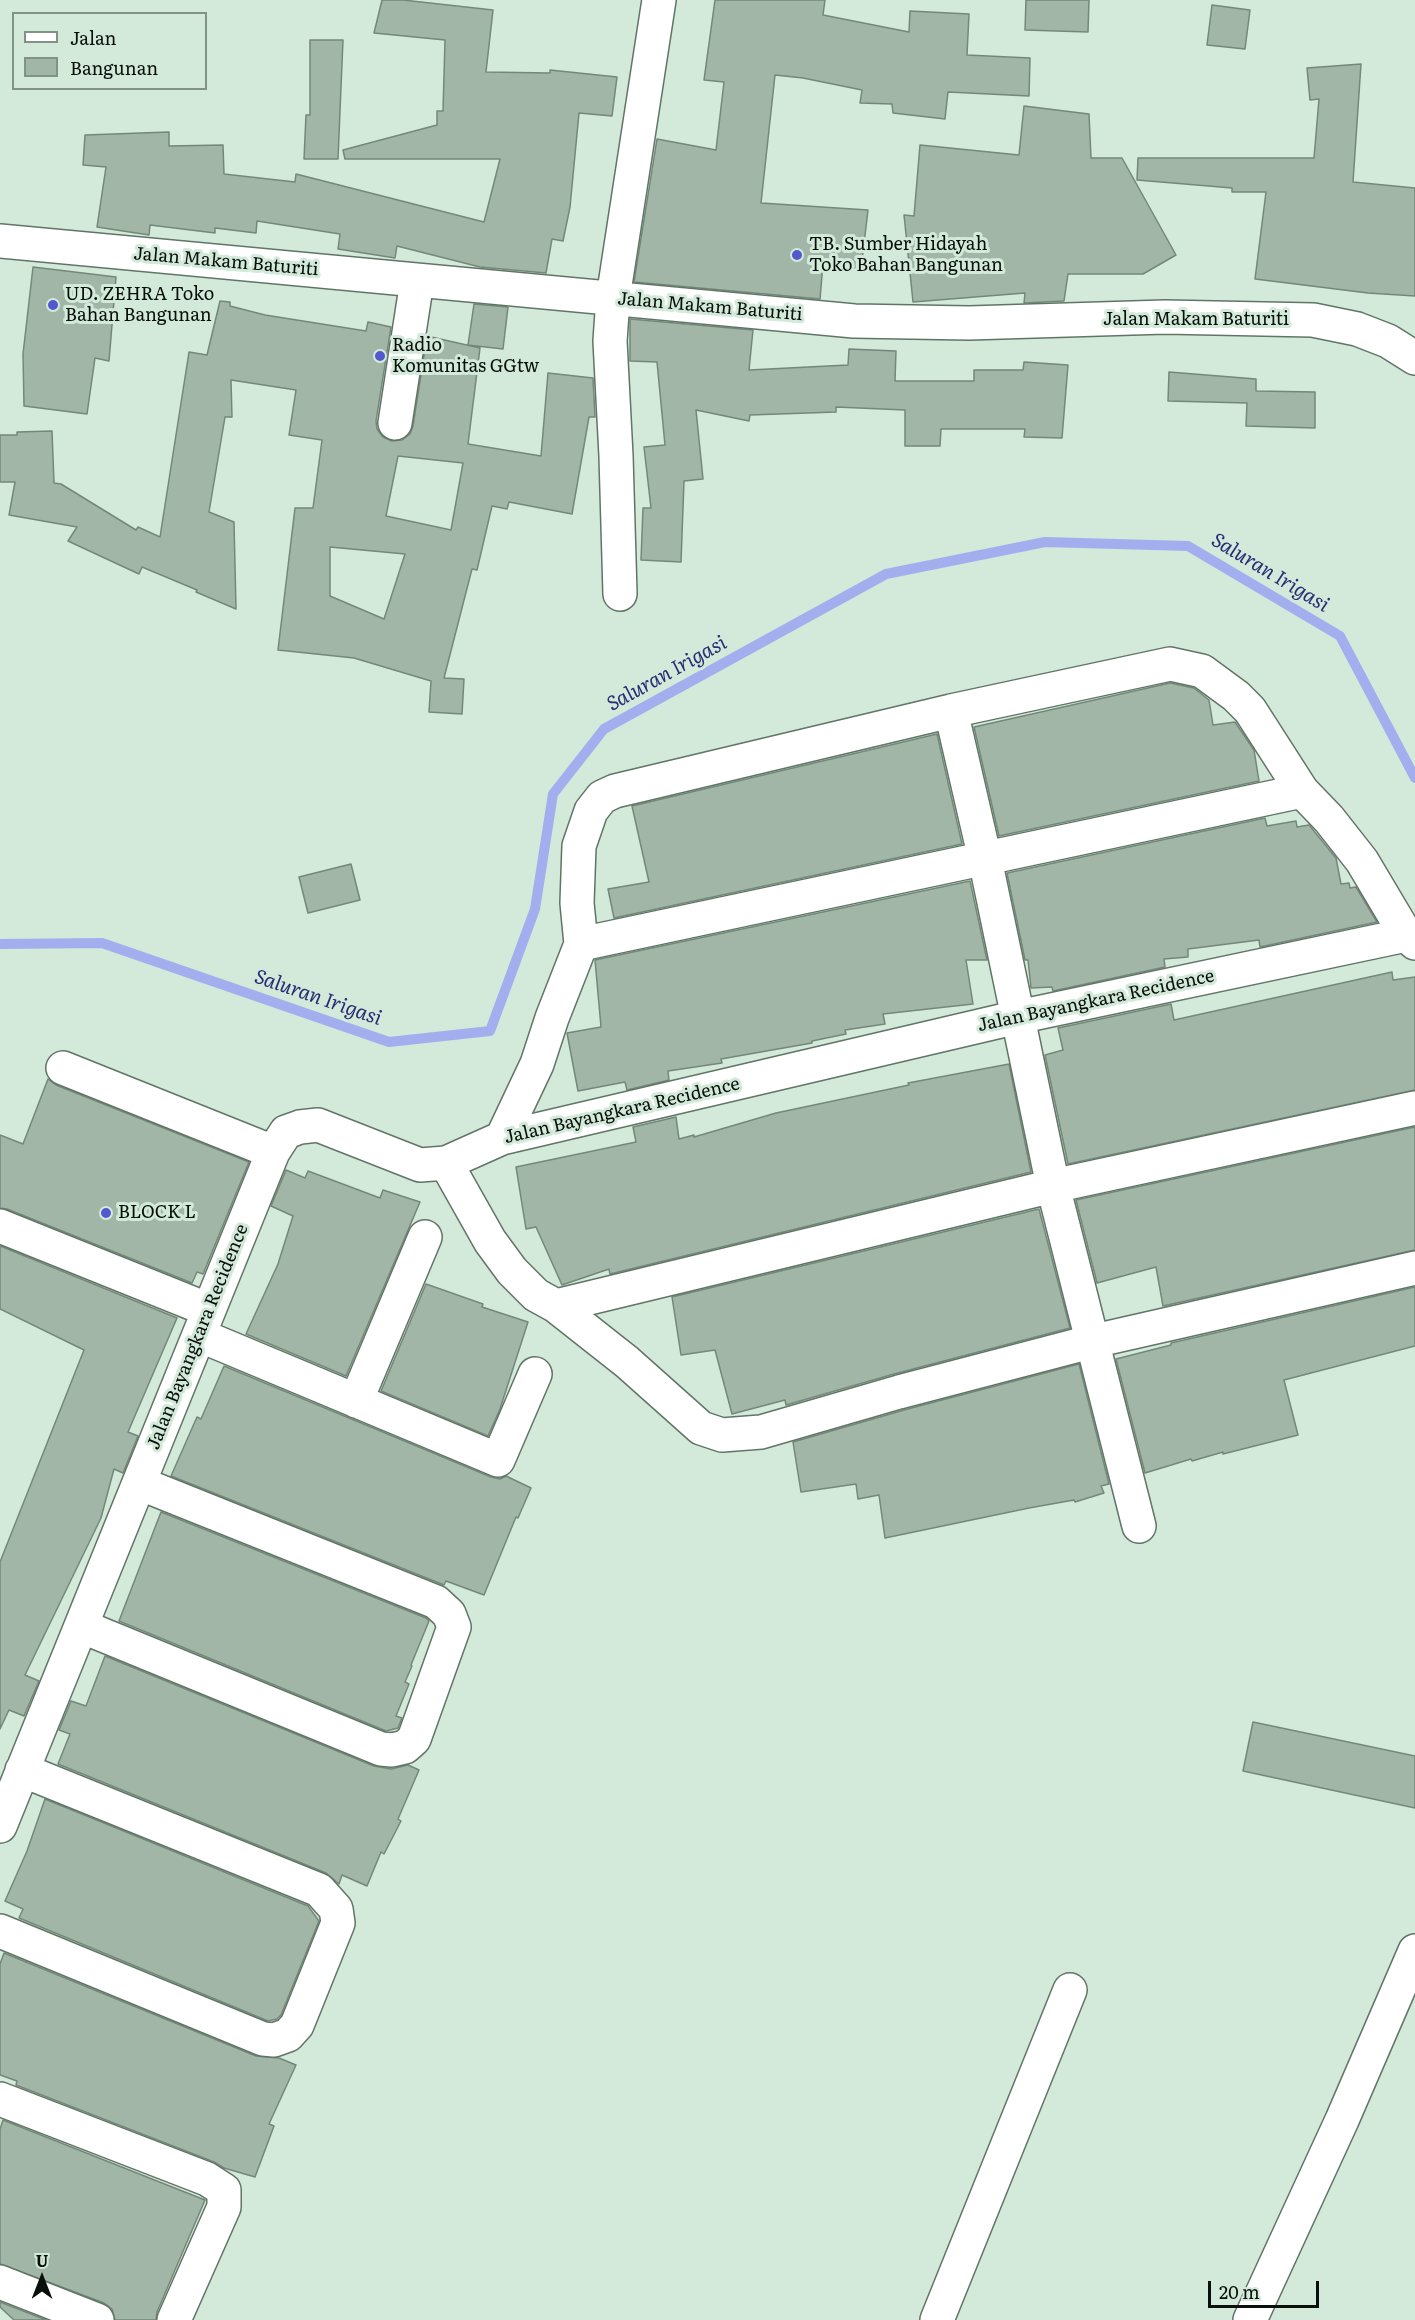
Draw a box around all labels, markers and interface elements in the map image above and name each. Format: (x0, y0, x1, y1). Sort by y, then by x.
legend (12, 12, 207, 90)
text: Jalan (70, 24, 116, 51)
text: Bangunan (70, 54, 158, 81)
place label: TB. Sumber Hidayah Toko Bahan Bangunan (809, 234, 1003, 276)
street label: Jalan Makam Baturiti (133, 243, 319, 281)
marker: TB. Sumber Hidayah Toko Bahan Bangunan (790, 248, 804, 262)
place label: UD. ZEHRA Toko Bahan Bangunan (65, 284, 214, 326)
street label: Jalan Makam Baturiti (617, 288, 803, 326)
marker: UD. ZEHRA Toko Bahan Bangunan (46, 298, 60, 312)
street label: Jalan Makam Baturiti (1103, 309, 1289, 331)
place label: Radio Komunitas GGtw (392, 335, 539, 378)
marker: Radio Komunitas GGtw (373, 349, 387, 363)
water label: Saluran Irigasi (1207, 528, 1333, 618)
water label: Saluran Irigasi (603, 631, 731, 717)
water label: Saluran Irigasi (251, 965, 385, 1031)
street label: Jalan Bayangkara Recidence (976, 965, 1216, 1037)
street label: Jalan Bayangkara Recidence (502, 1073, 742, 1149)
place label: BLOCK L (118, 1202, 196, 1224)
marker: BLOCK L (99, 1206, 113, 1220)
street label: Jalan Bayangkara Recidence (143, 1221, 253, 1453)
north arrow (12, 2248, 72, 2308)
text: U (36, 2248, 48, 2272)
scale bar (1211, 2269, 1322, 2307)
text: 20 m (1219, 2278, 1260, 2305)

